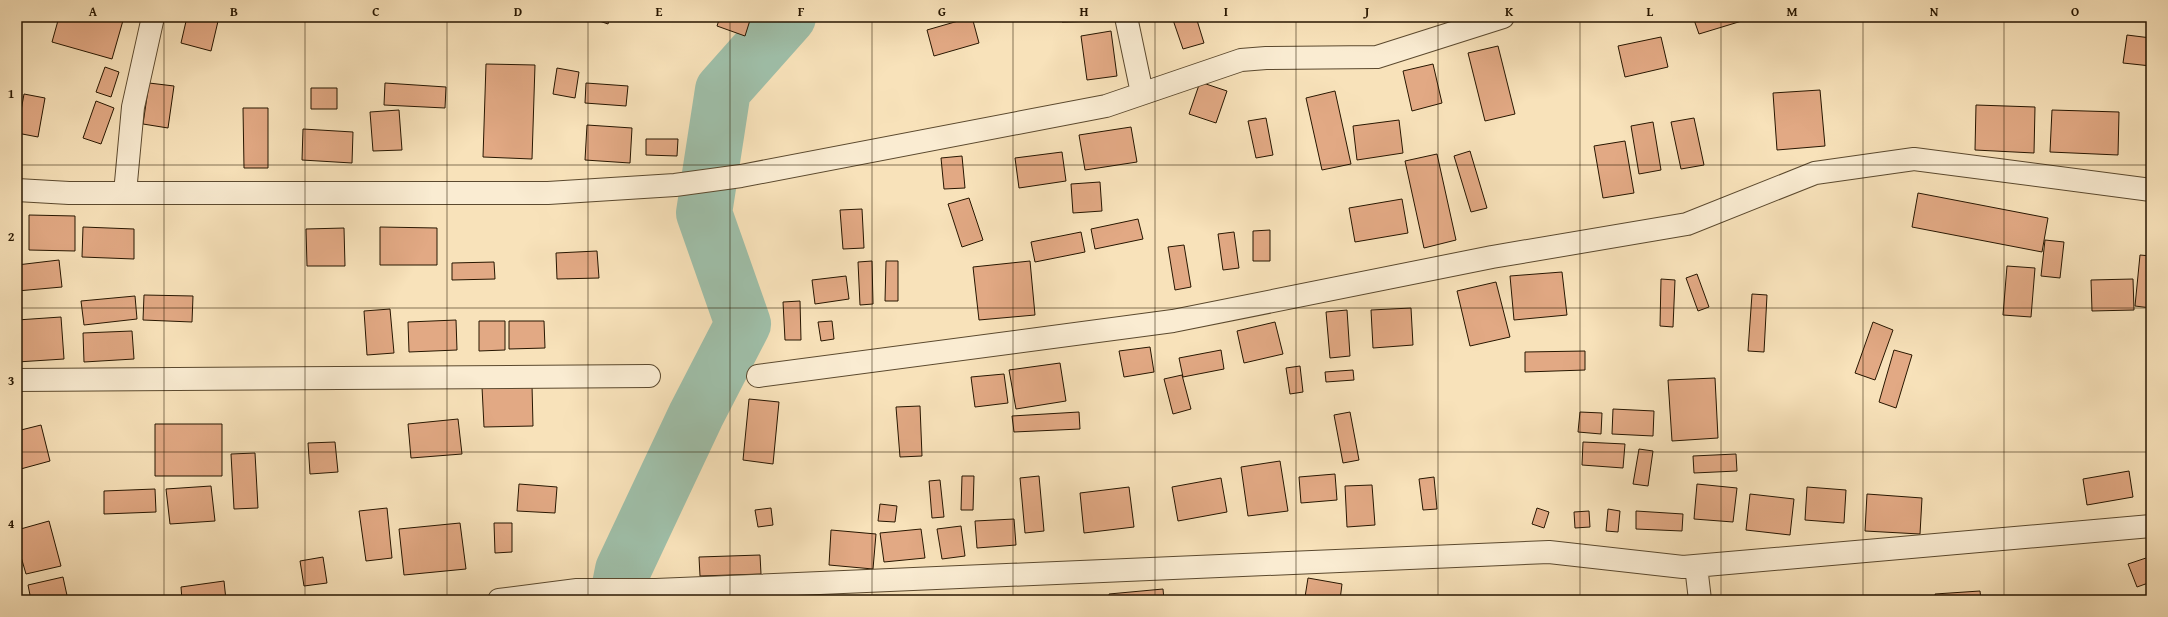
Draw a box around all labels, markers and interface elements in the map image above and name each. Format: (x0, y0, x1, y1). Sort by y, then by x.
text: A (89, 2, 98, 21)
text: B (230, 2, 238, 21)
text: C (372, 2, 380, 21)
text: D (514, 2, 522, 21)
text: E (656, 2, 663, 21)
text: F (798, 2, 805, 21)
text: G (938, 2, 946, 21)
text: H (1079, 2, 1089, 21)
text: I (1224, 2, 1228, 21)
text: J (1363, 2, 1370, 21)
text: K (1505, 2, 1514, 21)
text: L (1647, 2, 1654, 21)
text: M (1786, 2, 1798, 21)
text: N (1930, 2, 1939, 21)
text: O (2071, 2, 2079, 21)
text: 1 (8, 84, 14, 103)
text: 2 (8, 227, 15, 246)
text: 3 (8, 371, 14, 390)
text: 4 (8, 514, 15, 533)

